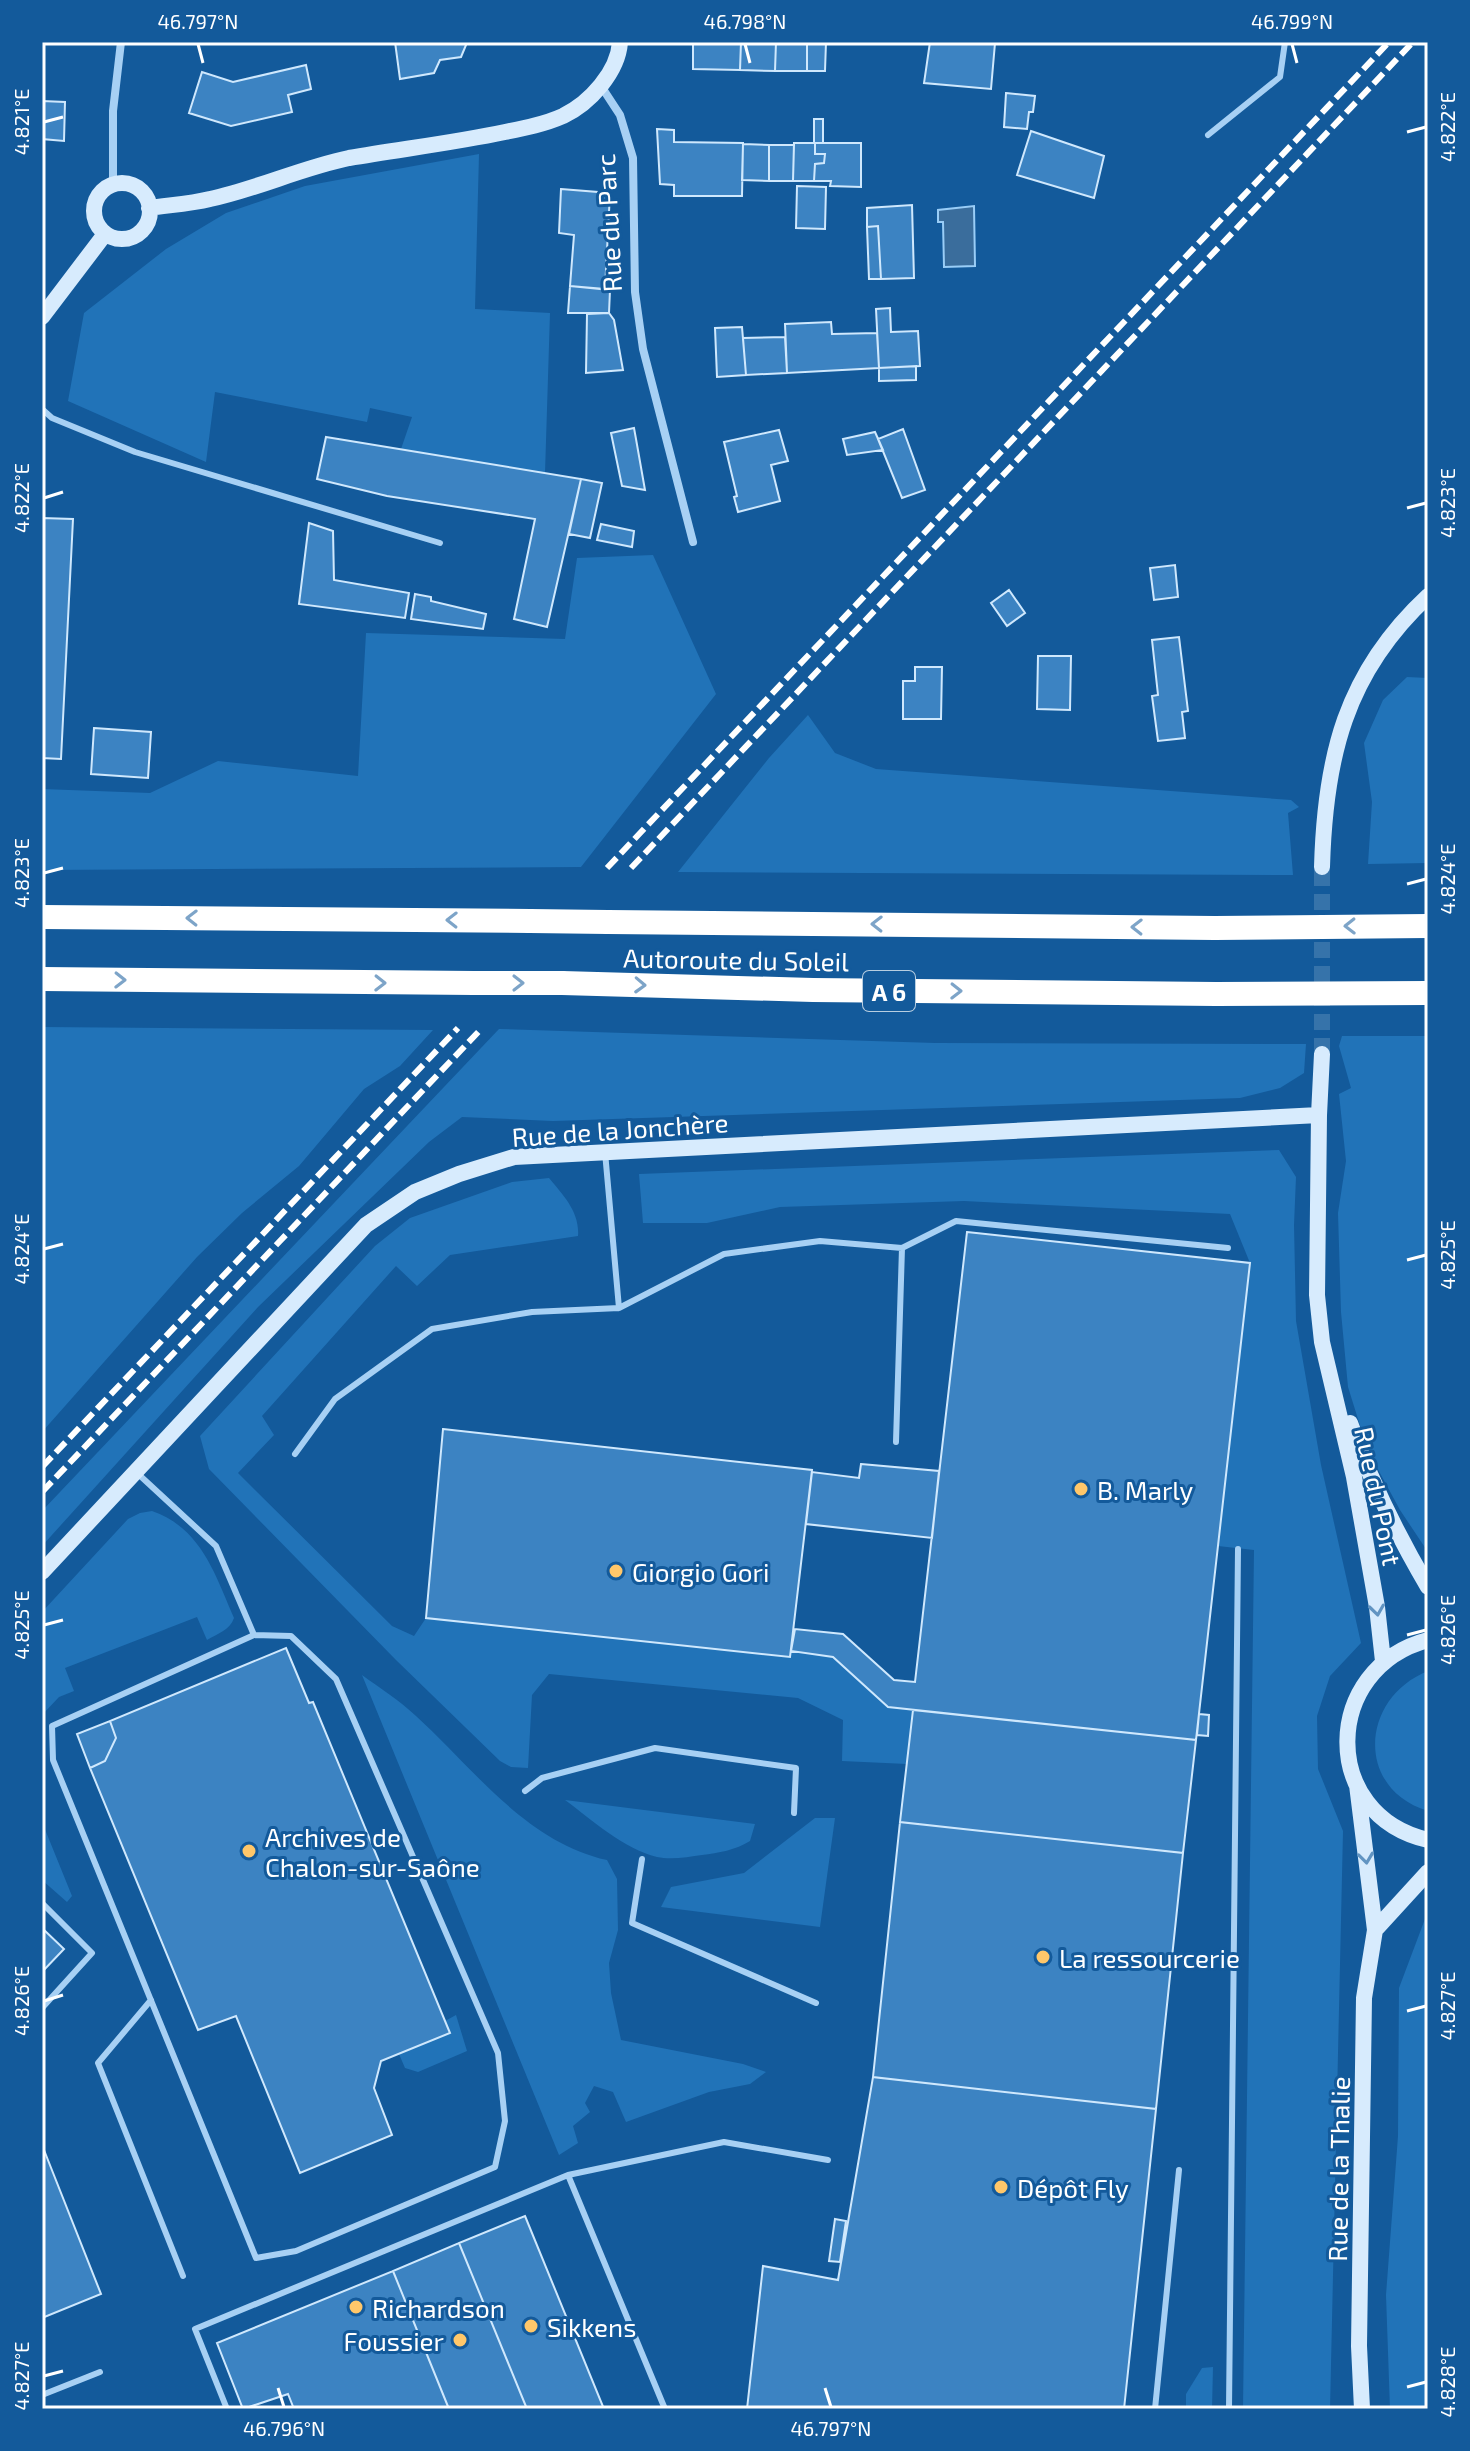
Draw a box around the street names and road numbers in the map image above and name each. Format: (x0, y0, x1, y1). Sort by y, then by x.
street label: Rue du Parc (589, 153, 627, 293)
street label: Autoroute du Soleil (623, 942, 849, 976)
road number: A 6 (863, 971, 915, 1011)
street label: Rue de la Jonchère (511, 1106, 729, 1152)
street label: Rue du Pont (1349, 1424, 1409, 1568)
street label: Rue de la Thalie (1321, 2076, 1355, 2262)

